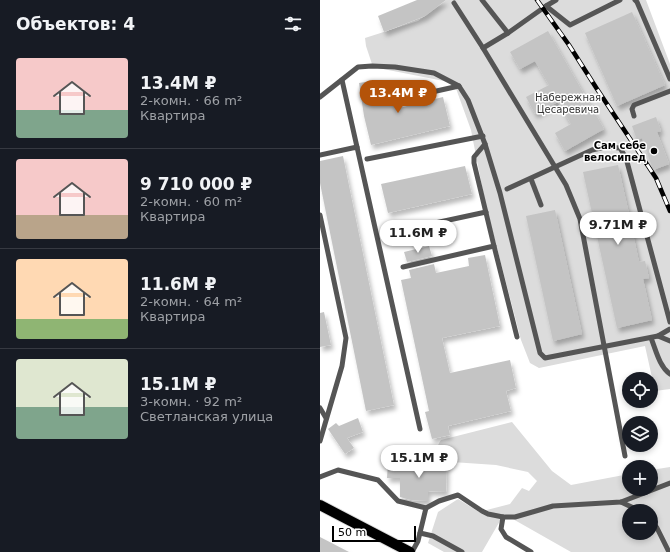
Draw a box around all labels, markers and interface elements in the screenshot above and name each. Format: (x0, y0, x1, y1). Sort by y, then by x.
icon: filters (282, 13, 304, 35)
text: Объектов: 4 (16, 14, 135, 34)
text: 13.4M ₽ (140, 73, 217, 93)
icon: home (48, 74, 96, 122)
pin: 13.4M ₽ (361, 80, 435, 114)
text: 13.4M ₽ (369, 85, 427, 100)
park label: Набережная Цесаревича (535, 92, 601, 115)
text: 2-комн. · 66 m² (140, 93, 242, 108)
text: Квартира (140, 108, 205, 123)
place label: Сам себе велосипед (584, 140, 646, 163)
marker: Сам себе велосипед (649, 146, 659, 156)
text: 9 710 000 ₽ (140, 174, 252, 194)
icon: home (48, 175, 96, 223)
text: 2-комн. · 60 m² (140, 194, 242, 209)
text: Квартира (140, 209, 205, 224)
pin: 9.71M ₽ (581, 212, 655, 246)
text: 9.71M ₽ (589, 217, 647, 232)
pin: 11.6M ₽ (381, 220, 455, 254)
text: 11.6M ₽ (389, 225, 447, 240)
text: 11.6M ₽ (140, 274, 217, 294)
icon: home (48, 275, 96, 323)
text: 2-комн. · 64 m² (140, 294, 242, 309)
text: Квартира (140, 309, 205, 324)
map controls (622, 372, 658, 540)
button: locate (622, 372, 658, 408)
text: 15.1M ₽ (140, 374, 217, 394)
icon: home (48, 375, 96, 423)
text: 3-комн. · 92 m² (140, 394, 242, 409)
text: Светланская улица (140, 409, 273, 424)
button: layers (622, 416, 658, 452)
pin: 15.1M ₽ (382, 445, 456, 479)
text: 15.1M ₽ (390, 450, 448, 465)
button: + (622, 460, 658, 496)
button: − (622, 504, 658, 540)
scale bar (332, 524, 416, 543)
text: 50 m (338, 526, 366, 539)

